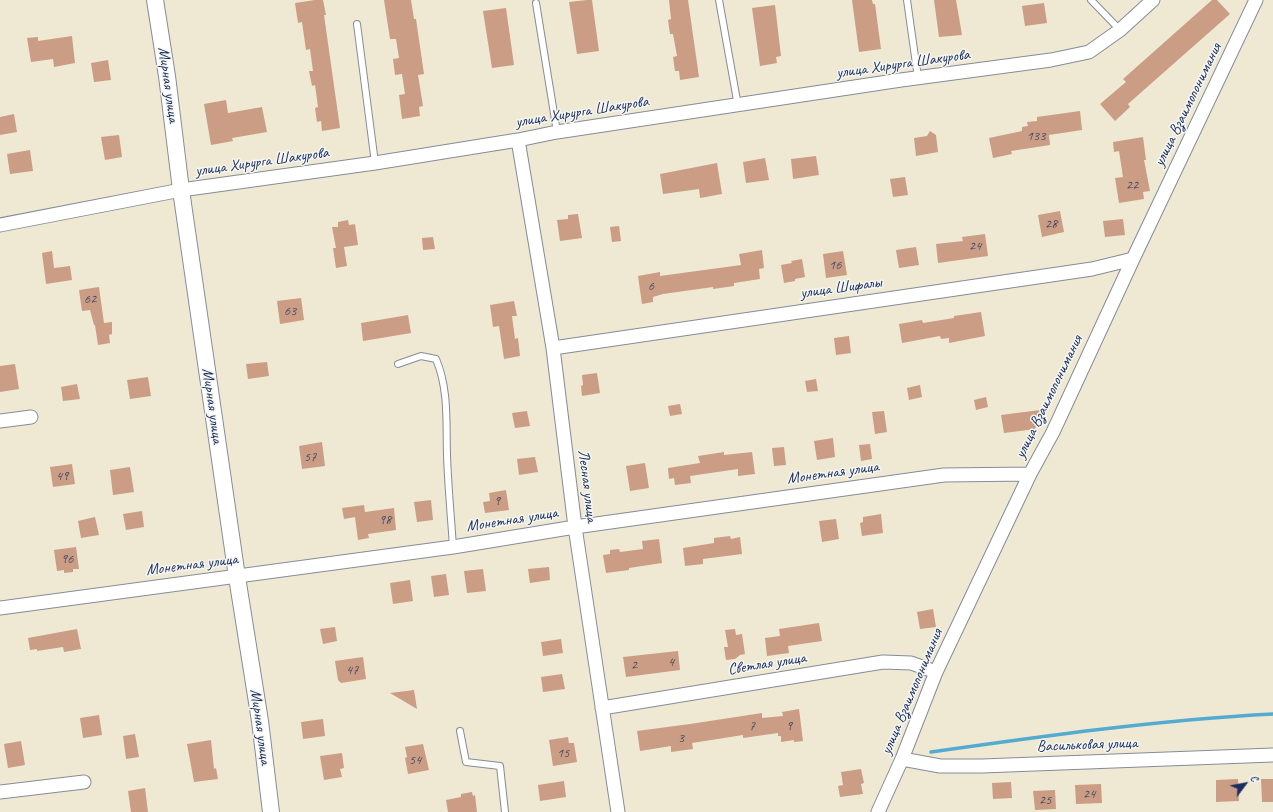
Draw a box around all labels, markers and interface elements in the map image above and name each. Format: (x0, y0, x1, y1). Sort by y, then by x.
street label: улица Взаимопонимания (1150, 40, 1226, 170)
street label: улица Хирурга Шакурова (835, 45, 971, 83)
street label: Мирная улица (153, 46, 183, 124)
street label: улица Хирурга Шакурова (514, 92, 650, 132)
house number: 133 (1027, 128, 1045, 144)
street label: улица Хирурга Шакурова (194, 143, 330, 181)
house number: 22 (1126, 177, 1138, 193)
house number: 28 (1045, 216, 1057, 232)
house number: 24 (969, 238, 981, 254)
house number: 16 (829, 257, 841, 273)
street label: улица Шифалы (799, 273, 883, 303)
house number: 6 (648, 278, 654, 294)
house number: 62 (84, 291, 96, 307)
house number: 63 (284, 303, 296, 319)
street label: улица Взаимопонимания (1011, 332, 1087, 462)
street label: Мирная улица (197, 367, 227, 445)
house number: 57 (304, 449, 316, 465)
street label: Лесная улица (573, 449, 601, 523)
street label: Монетная улица (786, 457, 880, 489)
house number: 49 (56, 468, 68, 484)
house number: 9 (494, 493, 500, 509)
street label: Монетная улица (465, 503, 559, 537)
house number: 98 (379, 512, 391, 528)
street label: Монетная улица (145, 550, 239, 580)
house number: 96 (61, 551, 73, 567)
street label: улица Взаимопонимания (877, 626, 947, 758)
street label: Светлая улица (727, 648, 807, 680)
house number: 4 (668, 654, 674, 670)
house number: 2 (631, 657, 637, 673)
house number: 47 (346, 662, 358, 678)
street label: Мирная улица (245, 688, 275, 766)
house number: 7 (749, 718, 755, 734)
house number: 9 (786, 718, 792, 734)
house number: 3 (678, 730, 684, 746)
street label: Васильковая улица (1036, 734, 1138, 756)
house number: 15 (557, 745, 569, 761)
house number: 54 (409, 752, 421, 768)
north arrow (1225, 764, 1265, 804)
text: С (1248, 772, 1263, 784)
house number: 24 (1083, 786, 1095, 802)
house number: 25 (1039, 792, 1051, 808)

